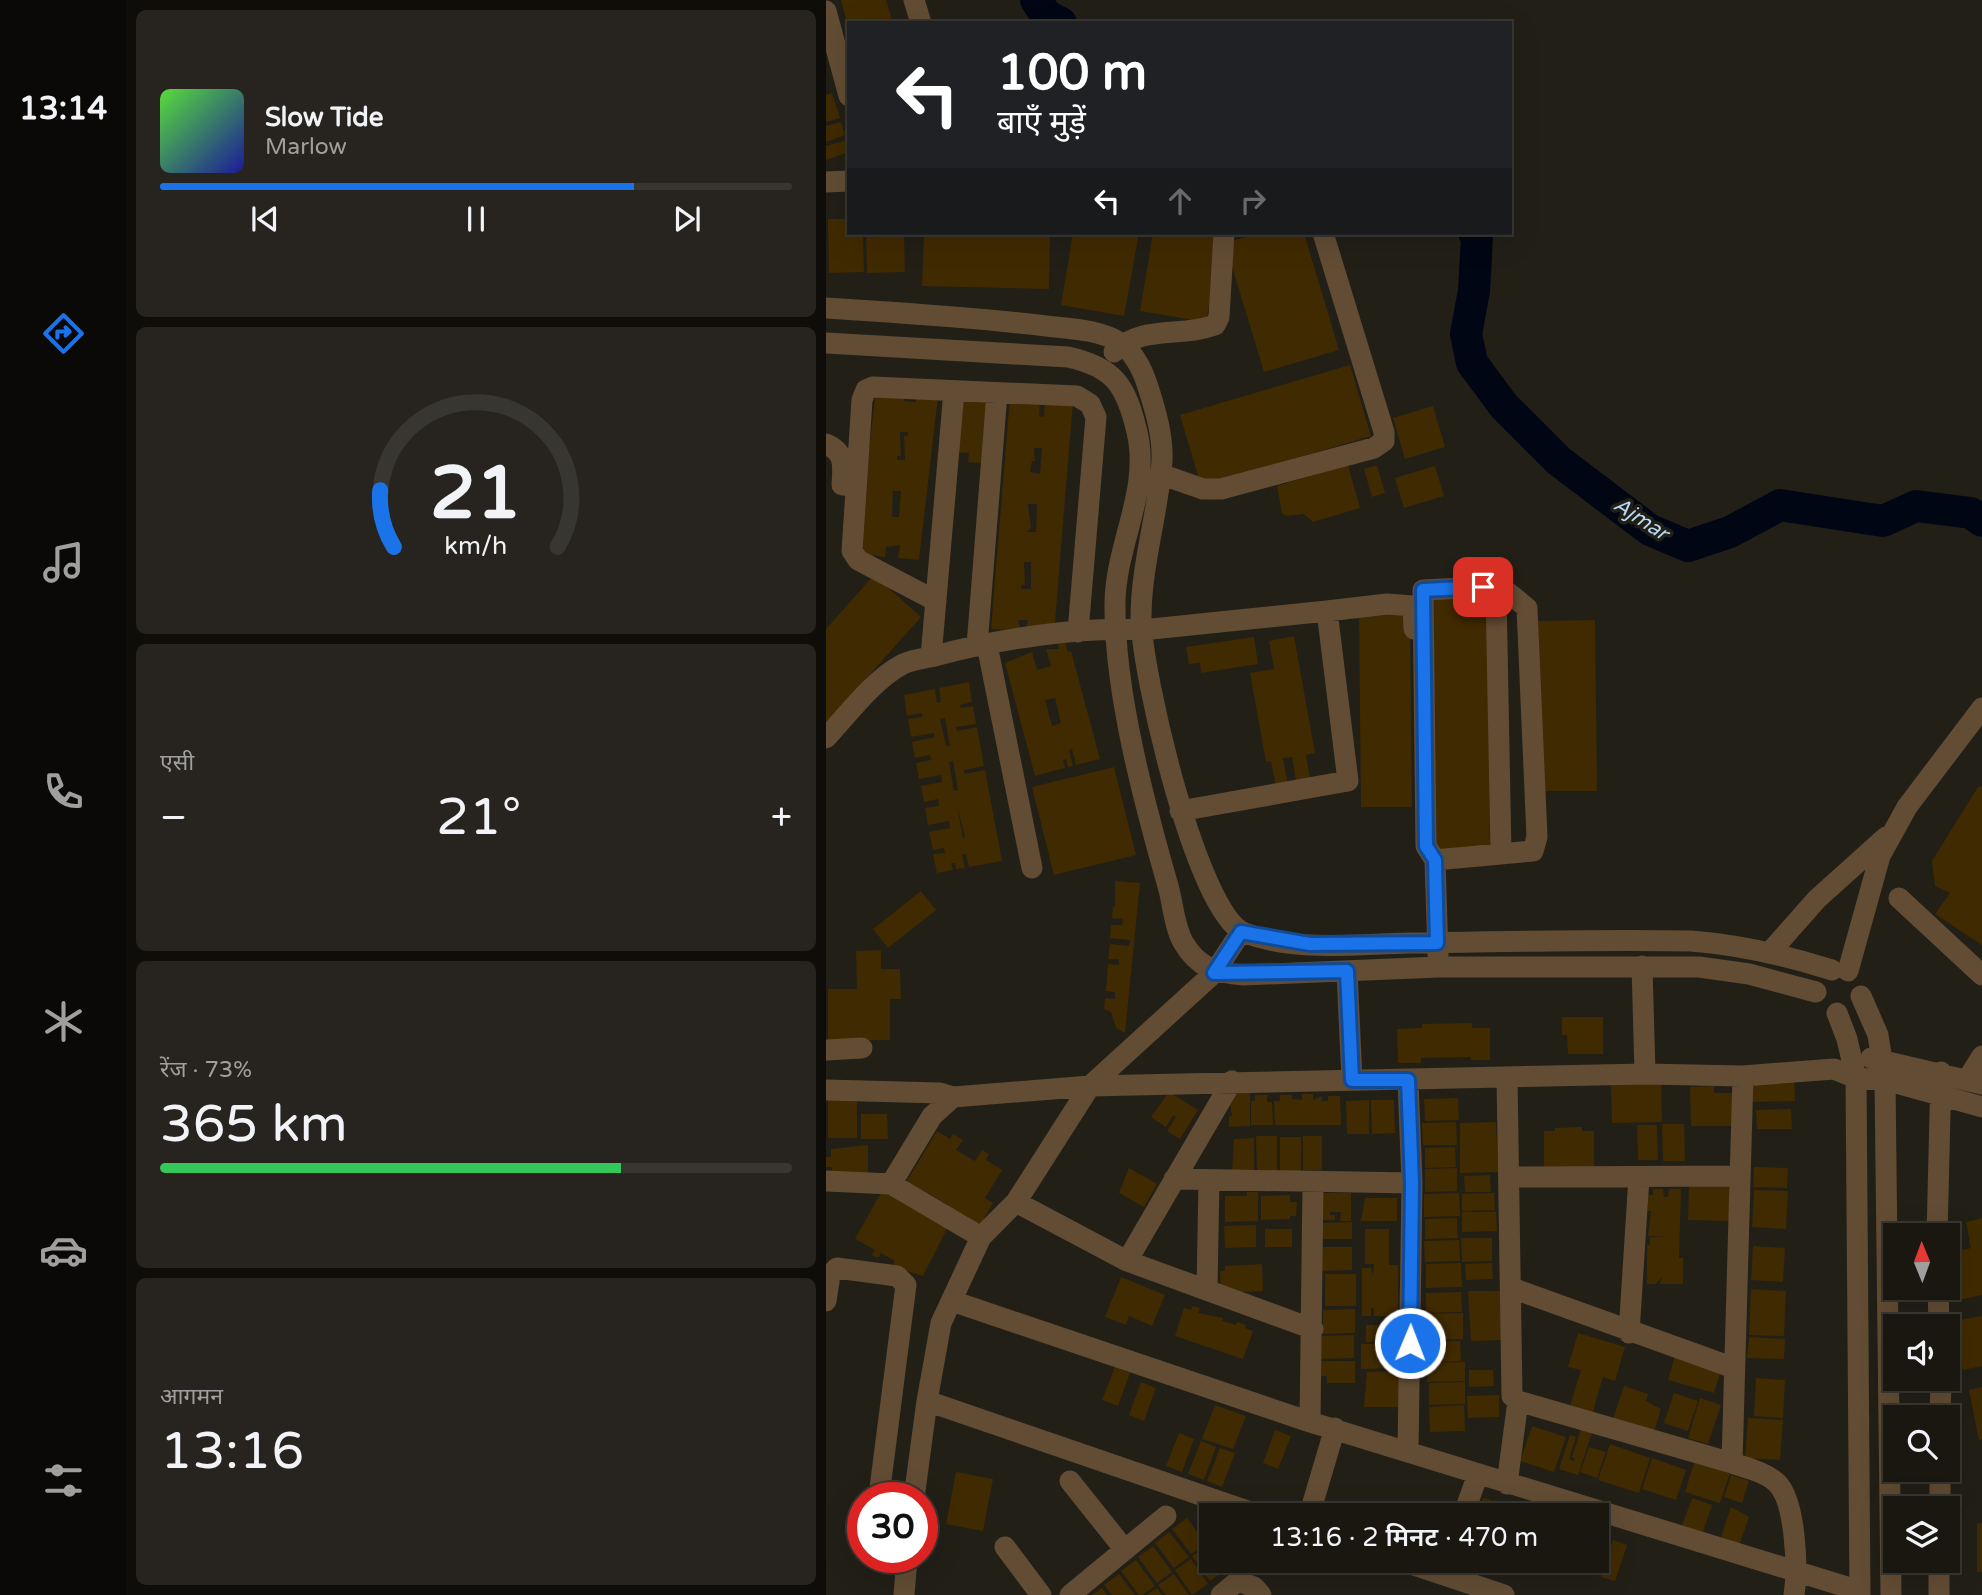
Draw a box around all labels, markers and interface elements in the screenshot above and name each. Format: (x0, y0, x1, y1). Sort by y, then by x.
text: 100 m (997, 44, 1147, 103)
icon: left (882, 49, 973, 140)
text: 13:14 (19, 90, 107, 128)
text: Slow Tide (265, 102, 383, 133)
text: बाएँ मुड़ें (997, 104, 1086, 142)
text: Marlow (265, 133, 347, 161)
icon: left (1088, 182, 1126, 220)
icon: ahead (1161, 182, 1199, 220)
icon: right (1234, 182, 1272, 220)
icon: previous (246, 200, 284, 238)
icon: pause (457, 200, 495, 238)
icon: next (668, 200, 706, 238)
icon: directions (39, 309, 88, 358)
text: 21 (430, 450, 522, 538)
water label: Ajmar (1609, 492, 1675, 547)
text: km/h (445, 530, 507, 560)
icon: music (39, 538, 88, 587)
pin (1453, 557, 1513, 617)
icon: arrive (1464, 568, 1502, 606)
text: एसी (160, 749, 194, 777)
icon: phone (39, 767, 88, 816)
text: 21° (436, 786, 521, 849)
text: − (160, 795, 187, 841)
text: + (771, 795, 792, 841)
icon: climate (39, 997, 88, 1046)
text: रेंज · 73% (160, 1056, 252, 1084)
text: 365 km (160, 1093, 348, 1156)
north arrow (1883, 1223, 1960, 1300)
map controls (1883, 1223, 1960, 1573)
icon: car (39, 1226, 88, 1275)
position arrow (1373, 1306, 1447, 1380)
button: sound (1883, 1314, 1960, 1391)
text: आगमन (160, 1383, 223, 1411)
button: search (1883, 1405, 1960, 1482)
text: 13:16 (160, 1420, 304, 1483)
icon: filters (39, 1456, 88, 1505)
speed limit sign: 30 (847, 1482, 938, 1573)
button: layers (1883, 1496, 1960, 1573)
text: 13:16 · 2 मिनट · 470 m (1270, 1522, 1538, 1553)

